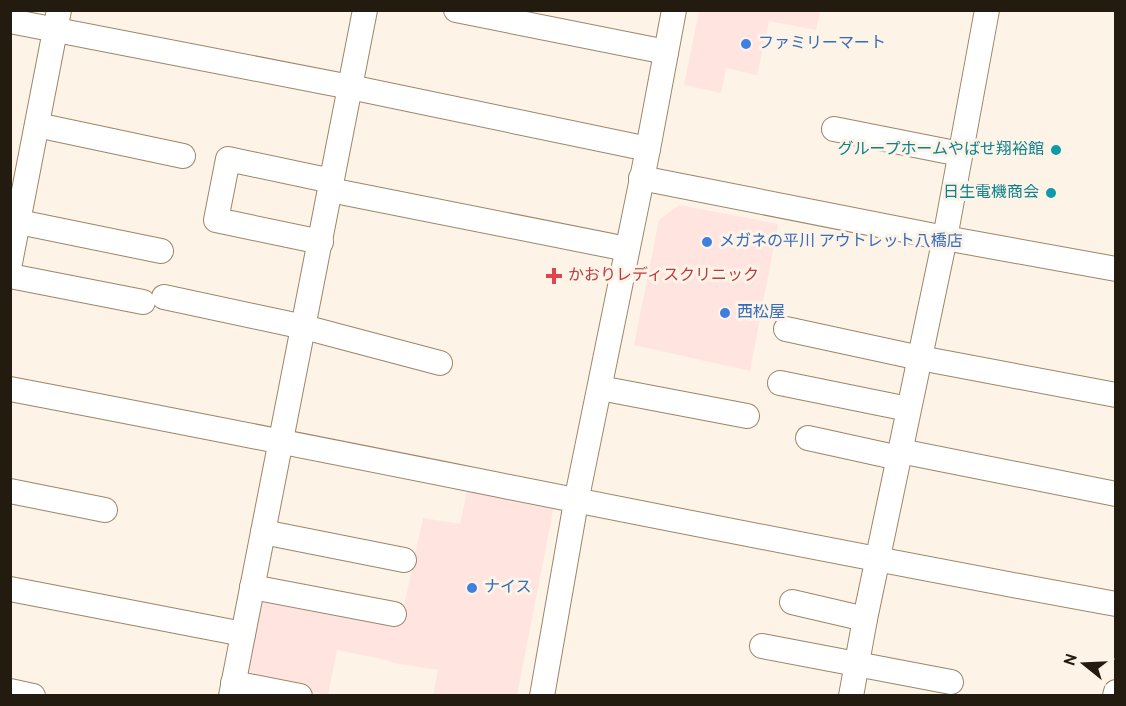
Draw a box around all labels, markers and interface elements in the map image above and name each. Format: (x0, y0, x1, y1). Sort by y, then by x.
place label: ファミリーマート (758, 34, 886, 54)
marker: ファミリーマート (739, 37, 753, 51)
place label: グループホームやばせ翔裕館 (837, 140, 1044, 160)
marker: グループホームやばせ翔裕館 (1049, 143, 1063, 157)
place label: 日生電機商会 (943, 183, 1039, 203)
marker: 日生電機商会 (1044, 186, 1058, 200)
place label: メガネの平川 アウトレット八橋店 (719, 232, 963, 252)
marker: メガネの平川 アウトレット八橋店 (700, 235, 714, 249)
place label: かおりレディスクリニック (568, 266, 759, 286)
marker: かおりレディスクリニック (545, 267, 563, 285)
place label: 西松屋 (737, 303, 785, 323)
marker: 西松屋 (718, 306, 732, 320)
place label: ナイス (484, 578, 532, 598)
marker: ナイス (465, 581, 479, 595)
north arrow (1054, 634, 1114, 694)
text: N (1060, 651, 1083, 669)

